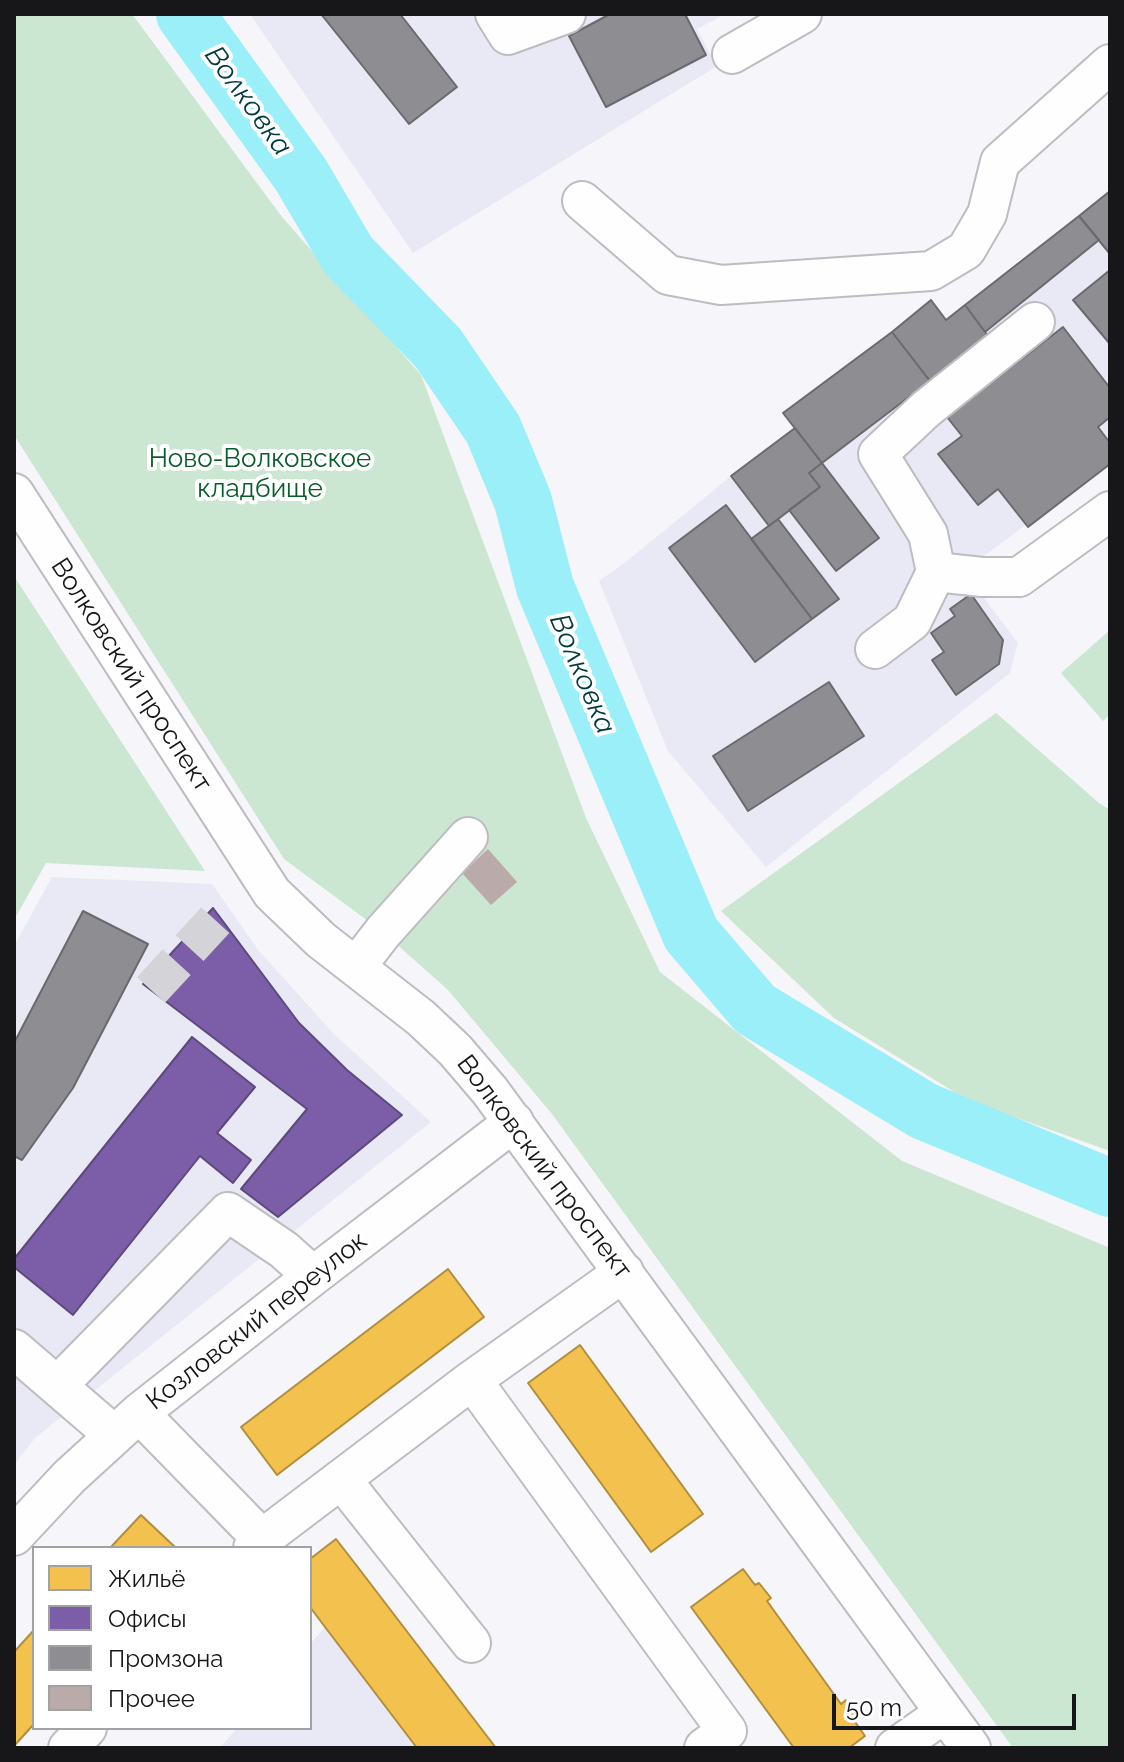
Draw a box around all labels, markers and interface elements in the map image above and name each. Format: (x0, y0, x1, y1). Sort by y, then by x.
water label: Волковка (197, 40, 299, 162)
park label: Ново-Волковское кладбище (149, 443, 371, 504)
street label: Волковский проспект (44, 553, 218, 797)
water label: Волковка (542, 609, 622, 739)
street label: Волковский проспект (450, 1049, 638, 1285)
street label: Козловский переулок (140, 1225, 374, 1417)
legend (32, 1546, 312, 1730)
text: Жильё (108, 1564, 185, 1593)
text: Офисы (108, 1604, 186, 1633)
text: Промзона (108, 1644, 223, 1673)
scale bar (836, 1678, 1080, 1728)
text: Прочее (108, 1684, 195, 1713)
text: 50 m (846, 1693, 902, 1722)

